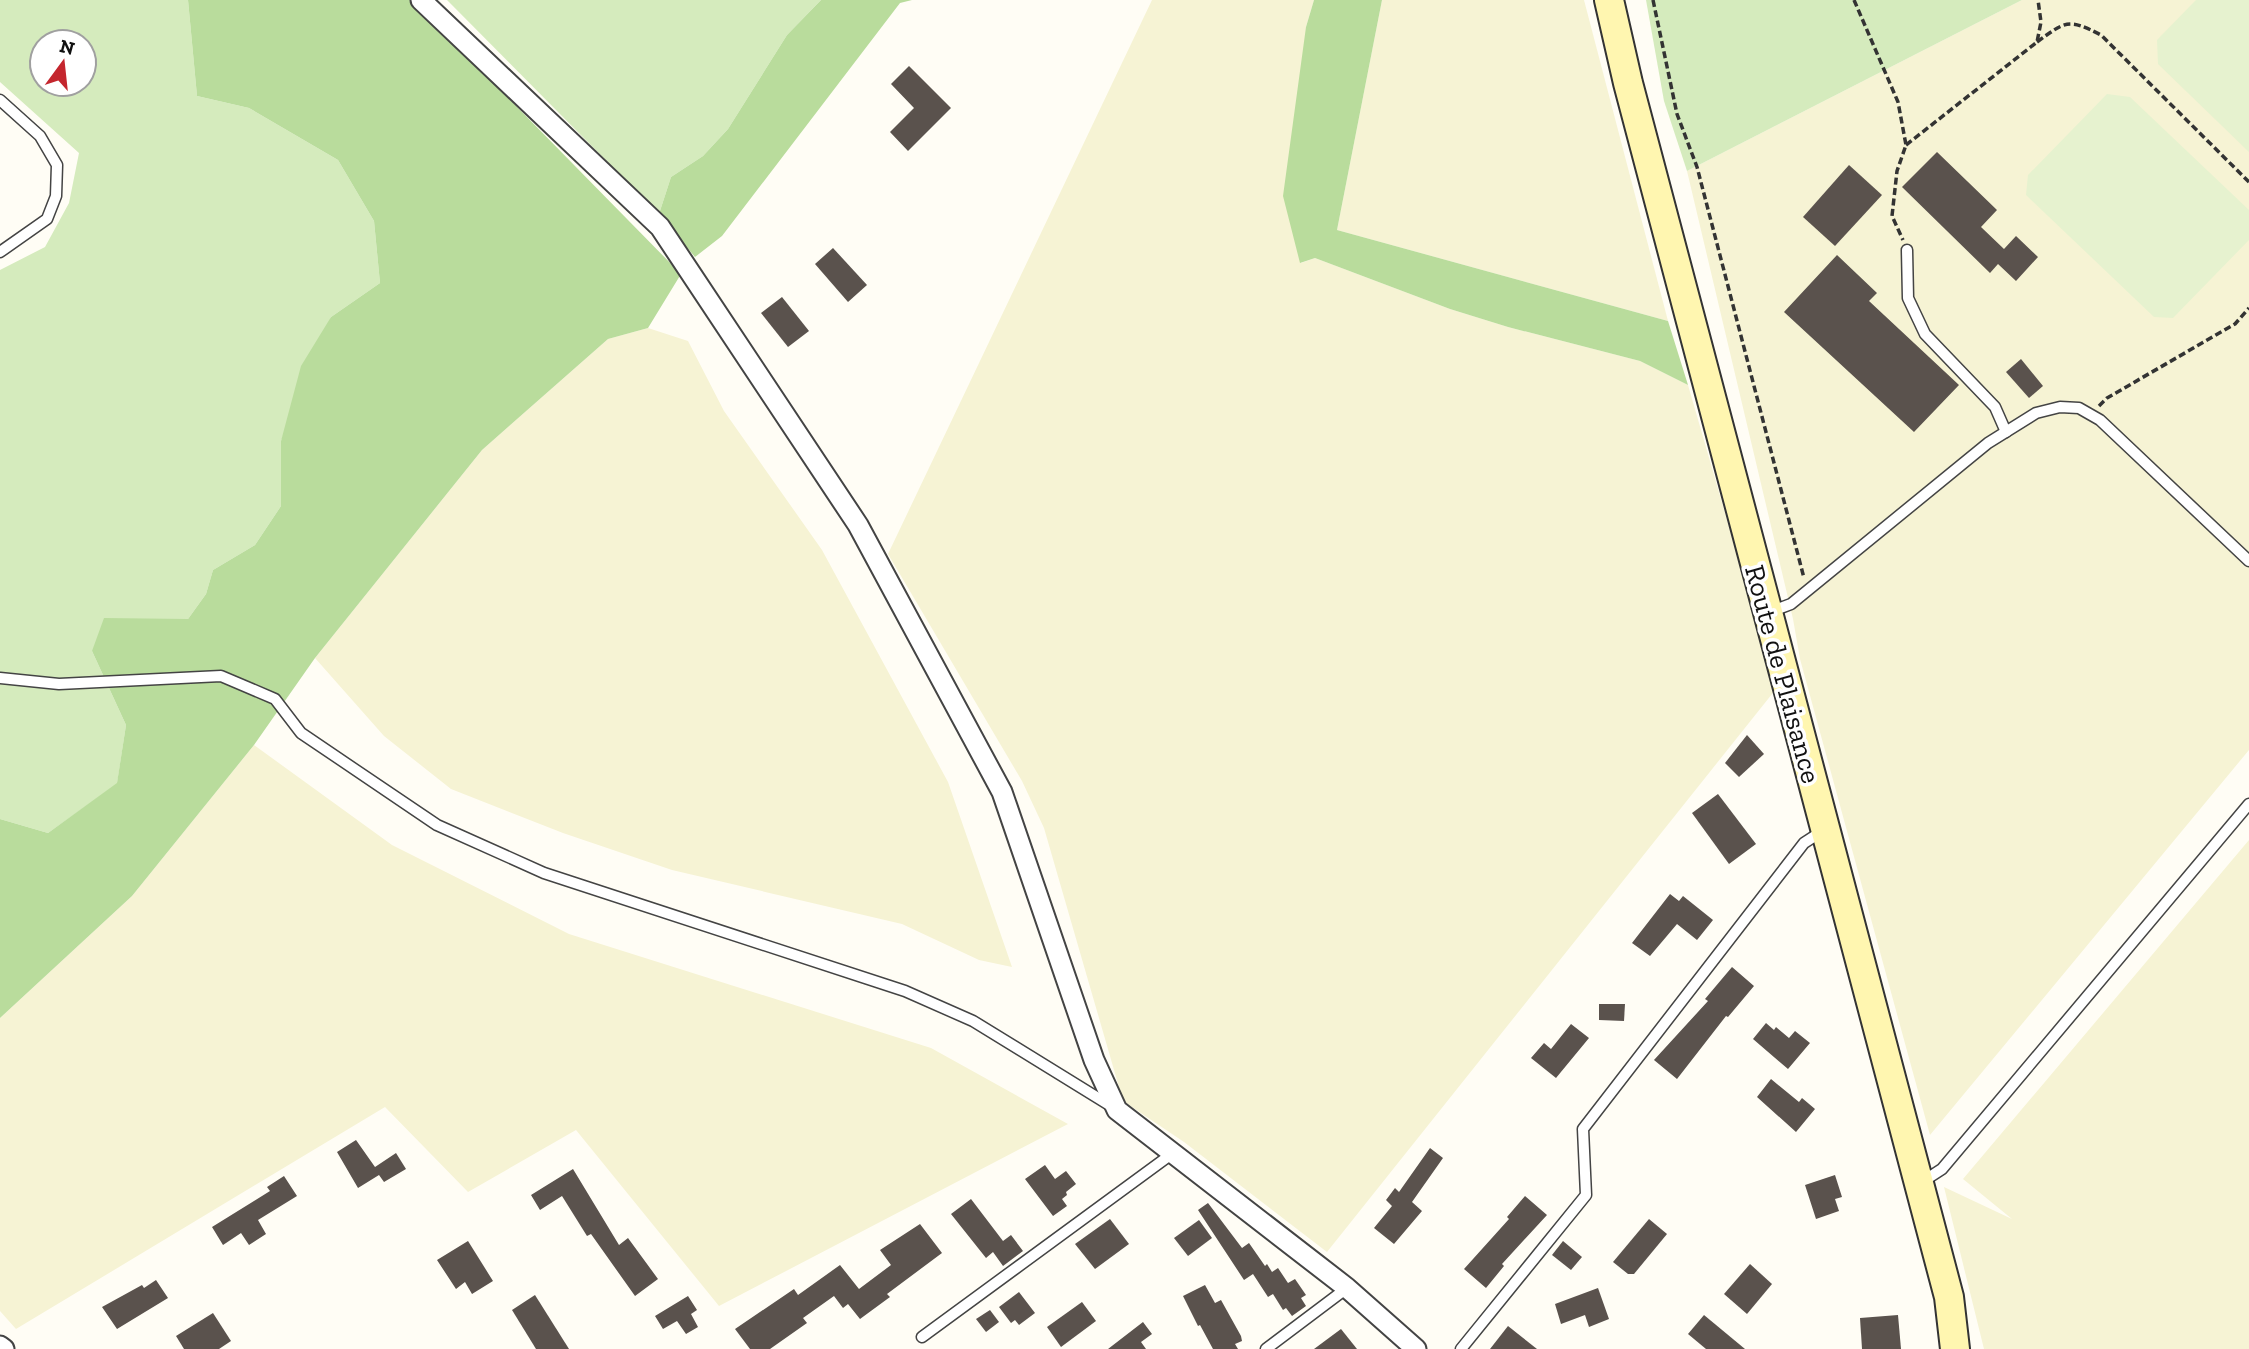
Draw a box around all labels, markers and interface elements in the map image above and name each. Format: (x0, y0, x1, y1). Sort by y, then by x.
north arrow (28, 28, 98, 98)
text: N (57, 34, 77, 60)
street label: Route de Plaisance (1738, 561, 1828, 787)

